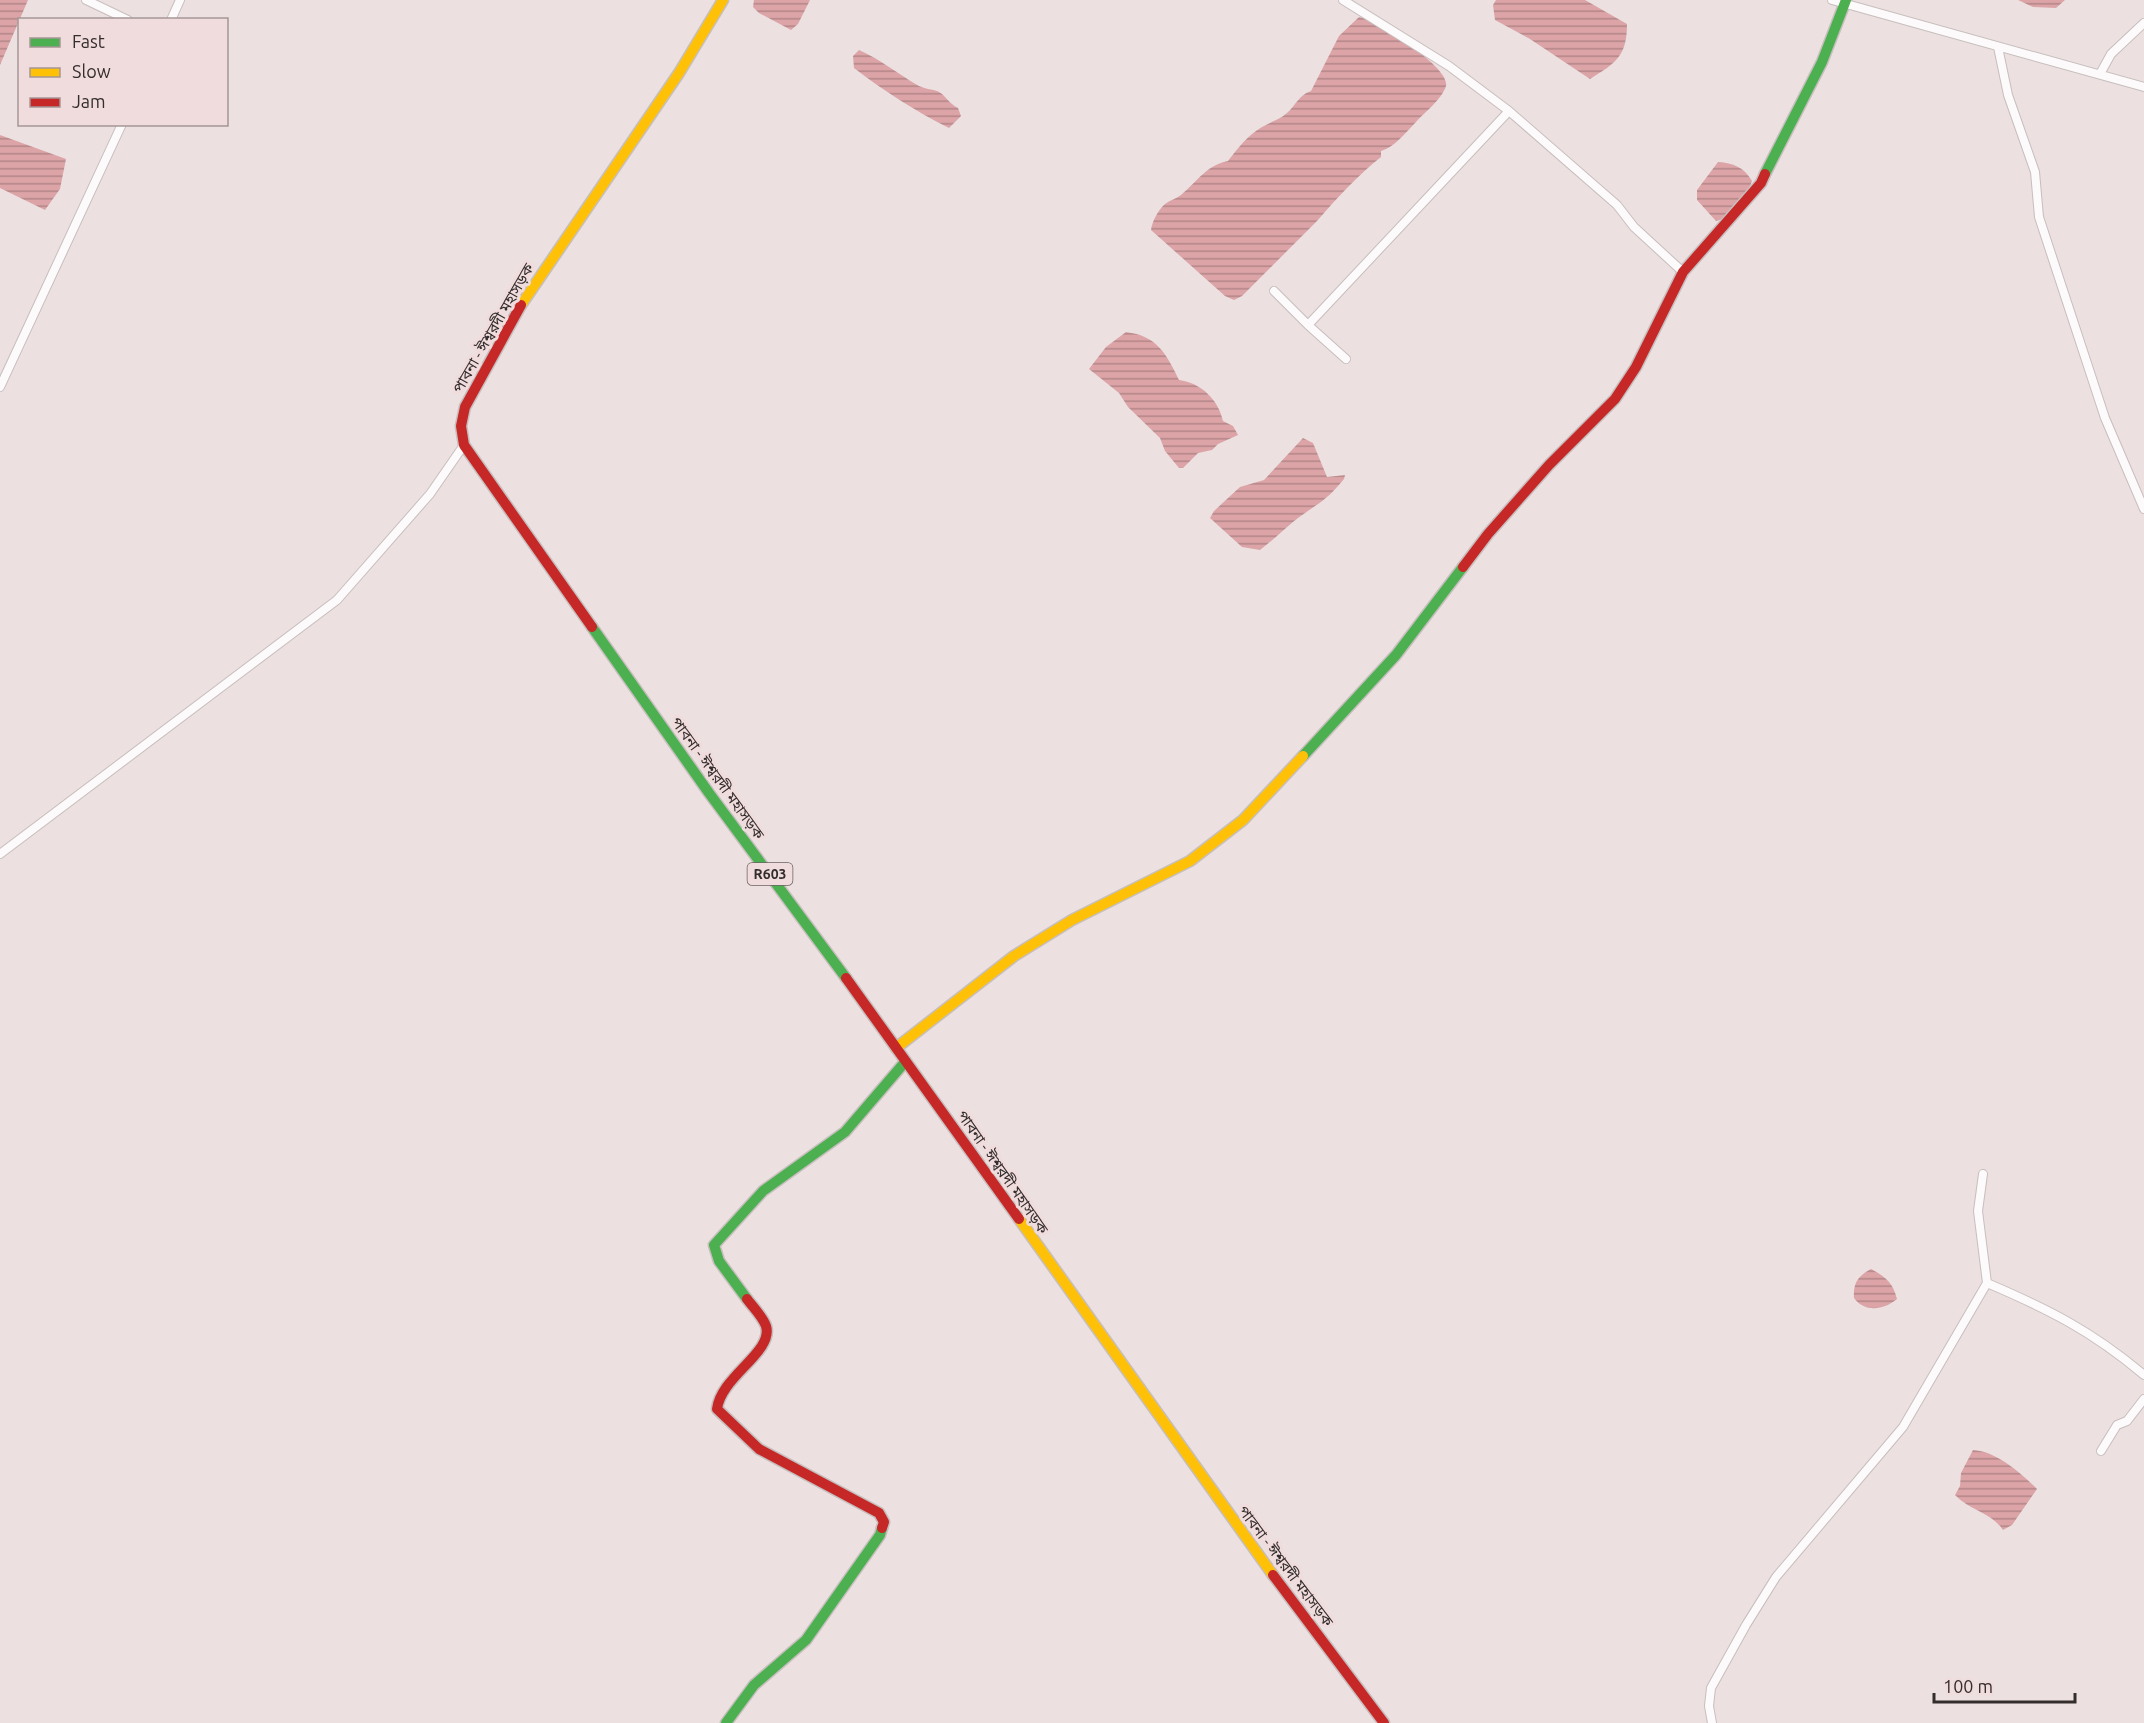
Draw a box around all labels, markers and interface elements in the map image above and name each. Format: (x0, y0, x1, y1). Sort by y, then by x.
legend (18, 18, 228, 126)
text: Fast (72, 31, 105, 51)
text: Slow (72, 61, 111, 81)
text: Jam (72, 91, 106, 111)
street label: পাবনা - ঈশ্বরদী মহাসড়ক (449, 260, 537, 396)
street label: পাবনা - ঈশ্বরদী মহাসড়ক (668, 714, 768, 843)
road number: R603 (748, 863, 792, 885)
street label: পাবনা - ঈশ্বরদী মহাসড়ক (954, 1107, 1052, 1238)
street label: পাবনা - ঈশ্বরদী মহাসড়ক (1235, 1502, 1337, 1630)
scale bar (1934, 1666, 2075, 1704)
text: 100 m (1943, 1676, 1993, 1696)

